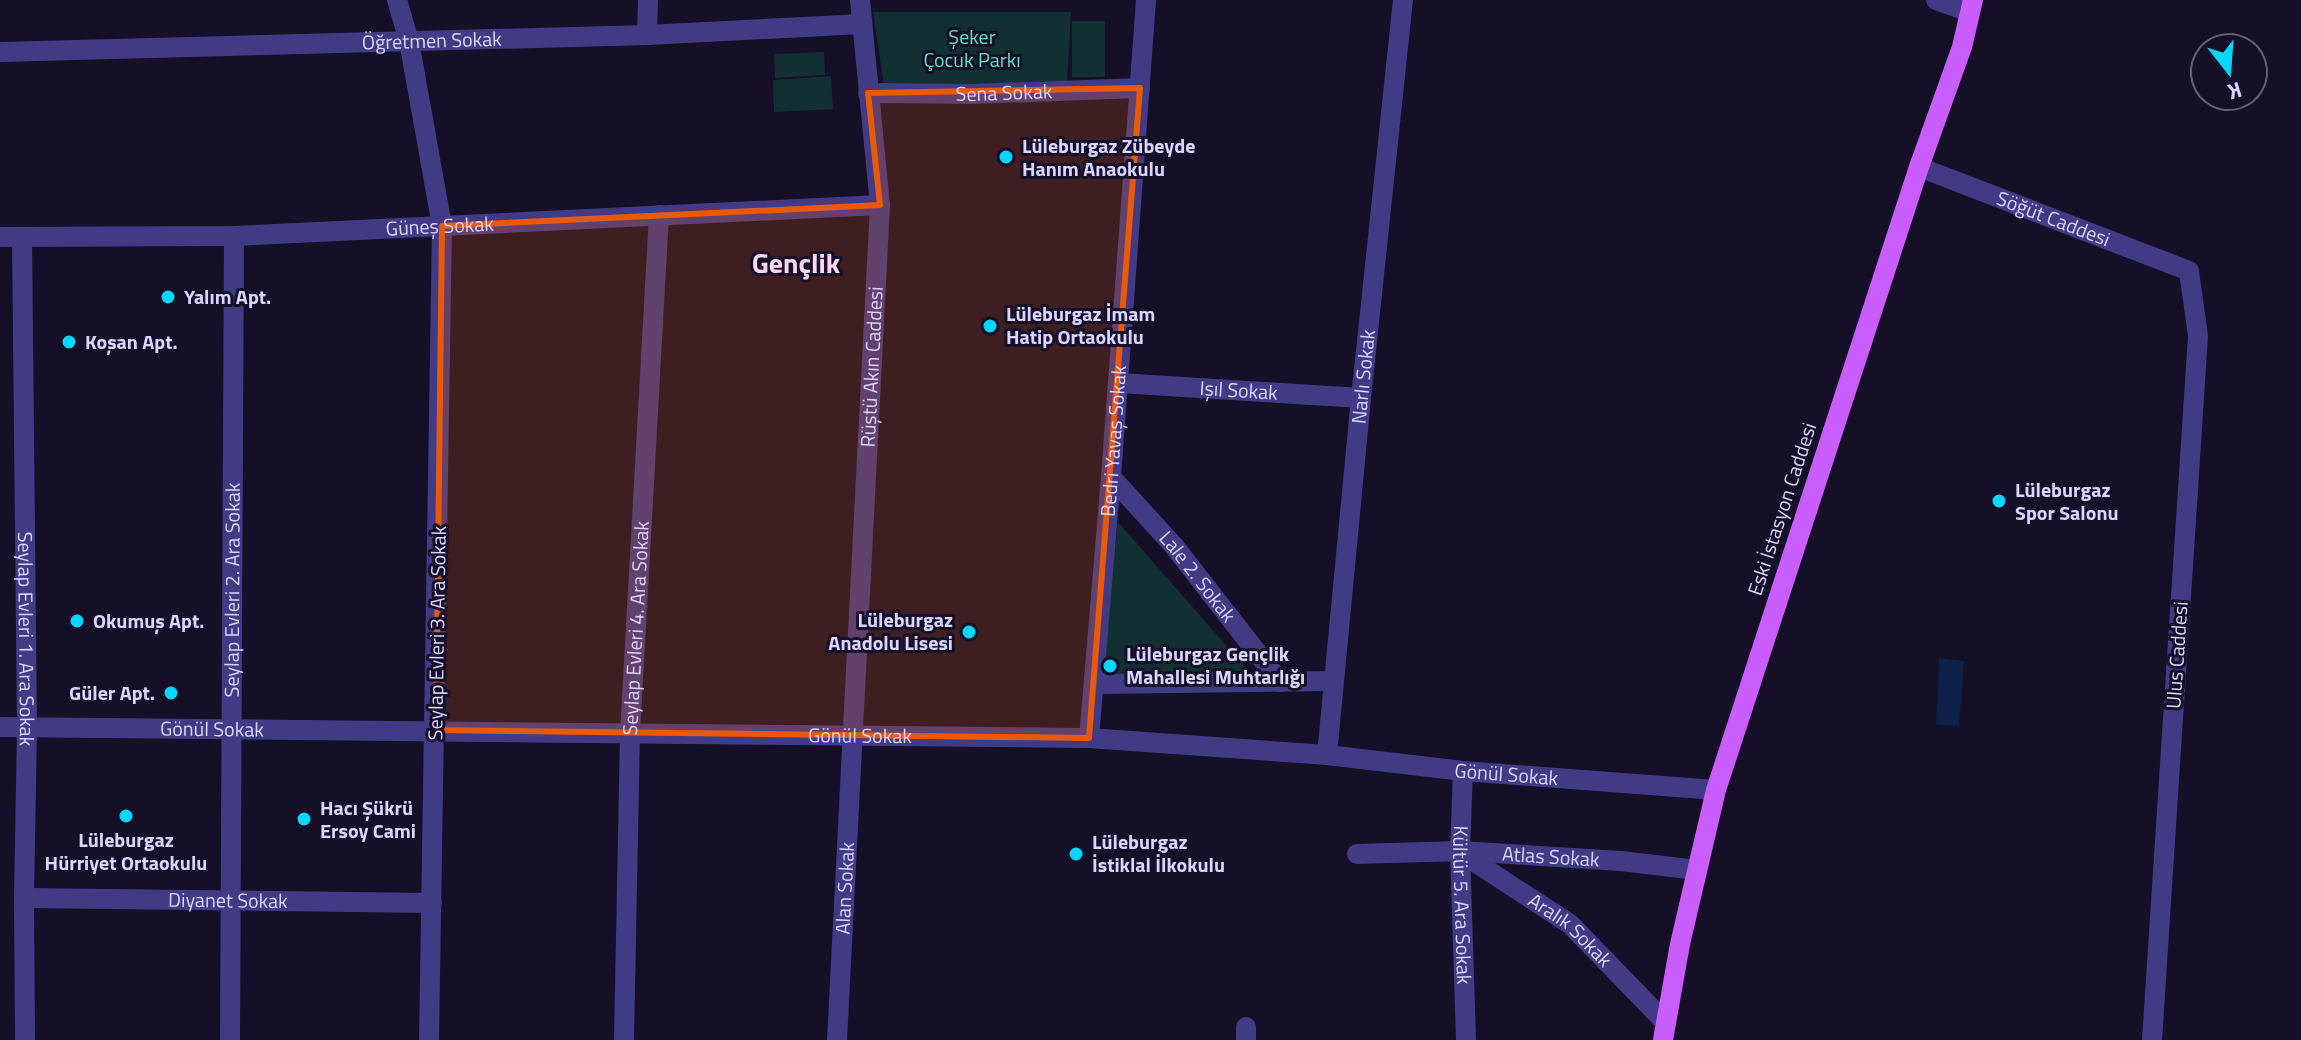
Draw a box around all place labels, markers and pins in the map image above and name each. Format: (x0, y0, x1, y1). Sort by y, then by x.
place label: Lüleburgaz Zübeyde Hanım Anaokulu (1022, 130, 1195, 184)
marker: Lüleburgaz Zübeyde Hanım Anaokulu (997, 148, 1015, 166)
place label: Yalım Apt. (184, 281, 271, 312)
marker: Yalım Apt. (159, 288, 177, 306)
place label: Lüleburgaz İmam Hatip Ortaokulu (1006, 298, 1155, 352)
marker: Lüleburgaz İmam Hatip Ortaokulu (981, 317, 999, 335)
place label: Koşan Apt. (85, 326, 178, 357)
marker: Koşan Apt. (60, 333, 78, 351)
place label: Lüleburgaz Spor Salonu (2015, 474, 2119, 528)
marker: Lüleburgaz Spor Salonu (1990, 492, 2008, 510)
place label: Lüleburgaz Anadolu Lisesi (828, 604, 953, 658)
place label: Okumuş Apt. (93, 605, 204, 636)
marker: Okumuş Apt. (68, 612, 86, 630)
marker: Lüleburgaz Anadolu Lisesi (960, 623, 978, 641)
place label: Lüleburgaz Gençlik Mahallesi Muhtarlığı (1126, 638, 1305, 692)
marker: Lüleburgaz Gençlik Mahallesi Muhtarlığı (1101, 657, 1119, 675)
place label: Güler Apt. (69, 677, 155, 708)
marker: Güler Apt. (162, 684, 180, 702)
place label: Hacı Şükrü Ersoy Cami (320, 792, 416, 846)
marker: Lüleburgaz Hürriyet Ortaokulu (117, 807, 135, 825)
marker: Hacı Şükrü Ersoy Cami (295, 810, 313, 828)
place label: Lüleburgaz Hürriyet Ortaokulu (45, 824, 207, 878)
place label: Lüleburgaz İstiklal İlkokulu (1092, 826, 1225, 880)
marker: Lüleburgaz İstiklal İlkokulu (1067, 845, 1085, 863)

